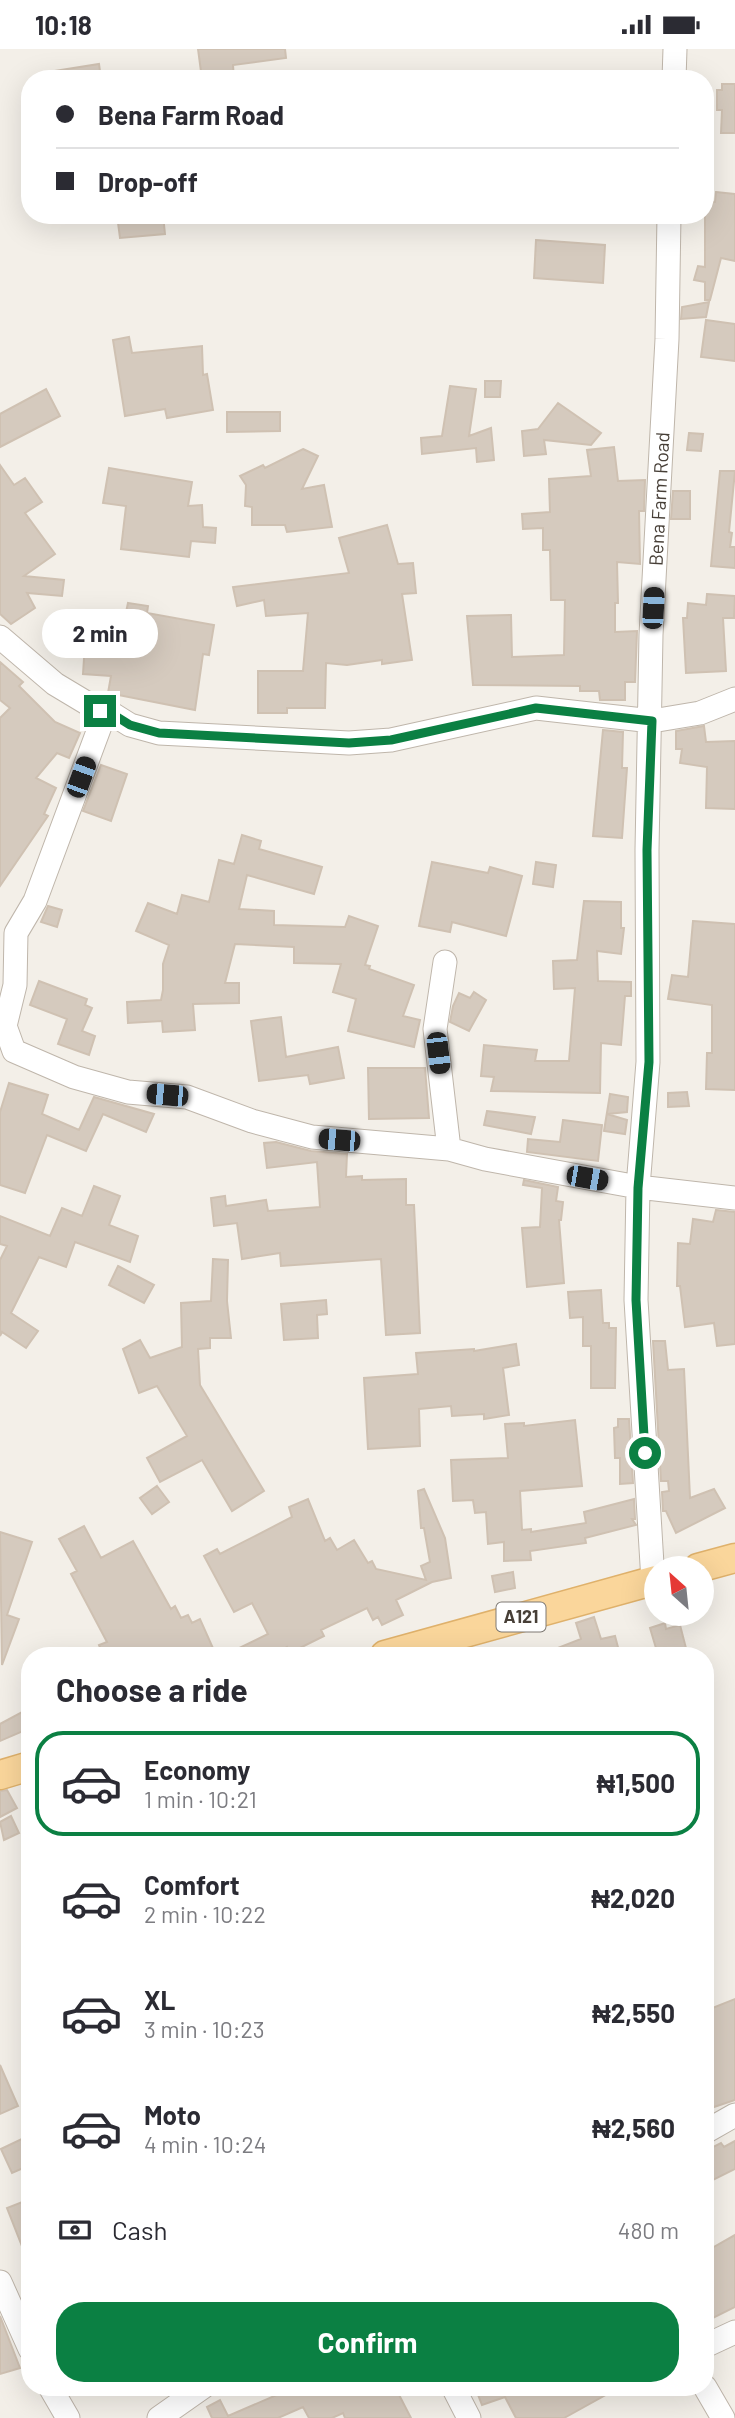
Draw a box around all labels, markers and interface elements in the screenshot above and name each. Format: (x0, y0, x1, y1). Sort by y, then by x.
text: 10:18 (35, 9, 92, 40)
text: Bena Farm Road (98, 99, 284, 130)
text: Drop-off (98, 166, 198, 197)
street label: Bena Farm Road (644, 431, 673, 567)
car (642, 586, 665, 630)
callout: 2 min (42, 609, 158, 659)
text: 2 min (72, 619, 128, 647)
route end (84, 695, 116, 727)
car (64, 754, 99, 800)
car (426, 1031, 451, 1075)
car (146, 1083, 189, 1107)
car (318, 1128, 361, 1152)
car (565, 1164, 610, 1192)
route start (629, 1437, 661, 1469)
north arrow (644, 1556, 714, 1626)
map controls (644, 1556, 714, 1626)
road number: A121 (496, 1603, 546, 1631)
text: Choose a ride (56, 1670, 248, 1708)
icon: car (60, 1752, 123, 1815)
text: Economy (144, 1754, 250, 1785)
text: ₦1,500 (596, 1767, 675, 1798)
text: 1 min · 10:21 (144, 1785, 257, 1813)
icon: car (60, 1867, 123, 1930)
text: Comfort (144, 1869, 240, 1900)
text: ₦2,020 (591, 1882, 675, 1913)
text: 2 min · 10:22 (144, 1900, 266, 1928)
icon: car (60, 1982, 123, 2045)
text: XL (144, 1984, 175, 2015)
text: ₦2,550 (592, 1997, 675, 2028)
text: 3 min · 10:23 (144, 2015, 265, 2043)
icon: car (60, 2097, 123, 2160)
text: Moto (144, 2099, 201, 2130)
text: ₦2,560 (592, 2112, 675, 2143)
text: 4 min · 10:24 (144, 2130, 266, 2158)
icon: cash (56, 2211, 94, 2249)
text: Cash (112, 2214, 167, 2245)
text: 480 m (618, 2216, 679, 2244)
button: Confirm (56, 2302, 679, 2382)

